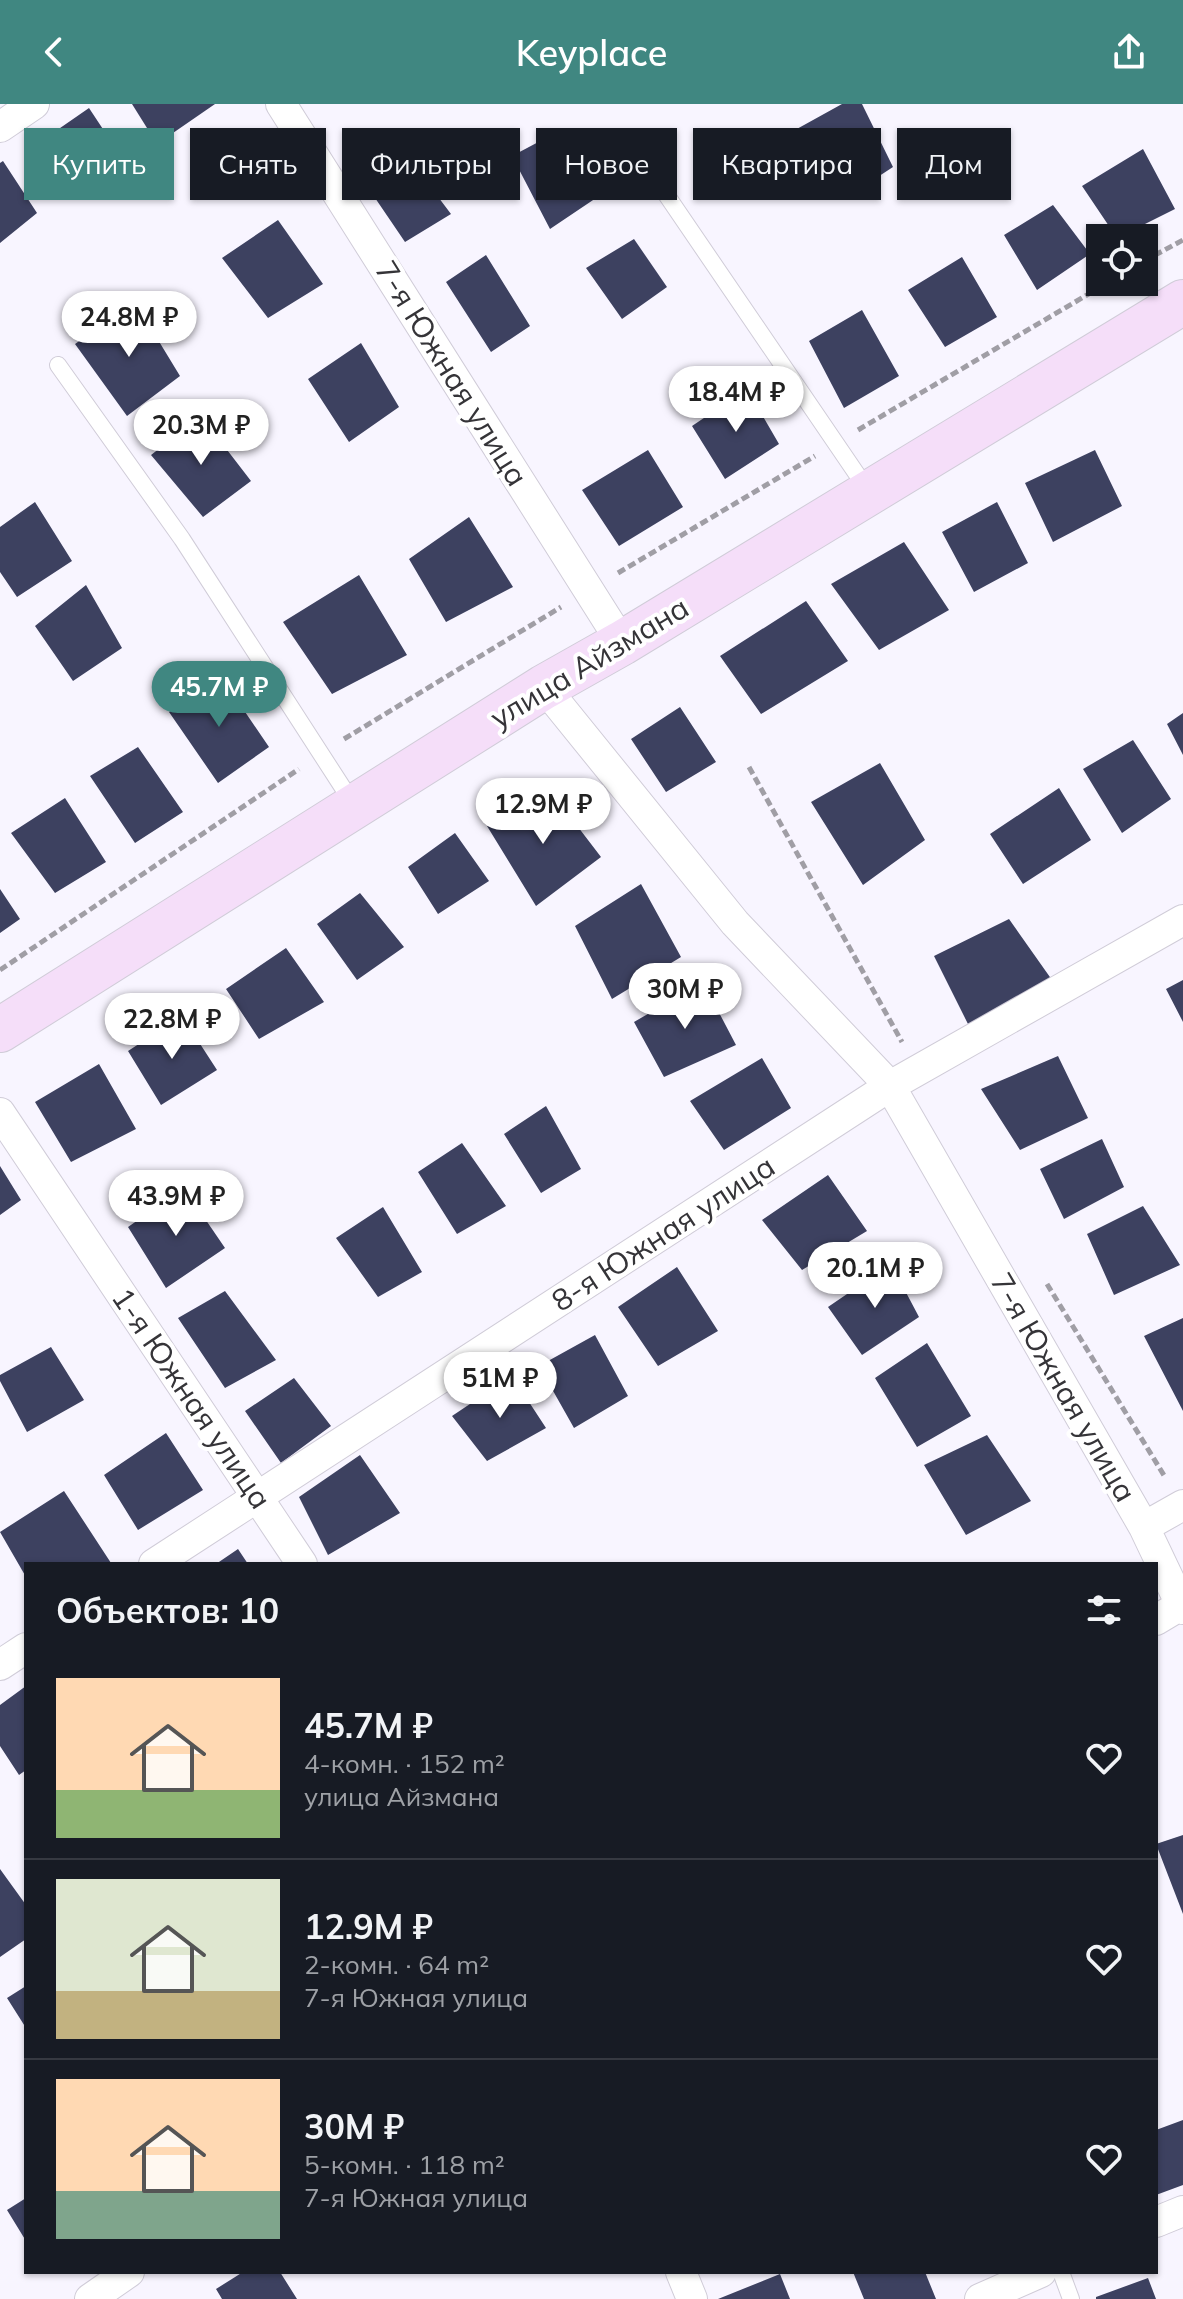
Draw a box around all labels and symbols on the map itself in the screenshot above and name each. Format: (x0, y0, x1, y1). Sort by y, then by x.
street label: 7-я Южная улица (367, 253, 537, 493)
pin: 24.8M ₽ (55, 291, 203, 359)
pin: 18.4M ₽ (662, 366, 810, 434)
pin: 20.3M ₽ (127, 399, 275, 467)
street label: улица Айзмана (483, 588, 695, 736)
pin: 45.7M ₽ (145, 661, 293, 729)
pin: 12.9M ₽ (469, 778, 617, 846)
pin: 30M ₽ (629, 963, 741, 1031)
pin: 22.8M ₽ (98, 993, 246, 1061)
street label: 8-я Южная улица (544, 1147, 782, 1319)
pin: 43.9M ₽ (102, 1170, 250, 1238)
pin: 20.1M ₽ (801, 1242, 949, 1310)
street label: 7-я Южная улица (983, 1266, 1145, 1508)
street label: 1-я Южная улица (104, 1280, 280, 1516)
pin: 51M ₽ (444, 1352, 556, 1420)

